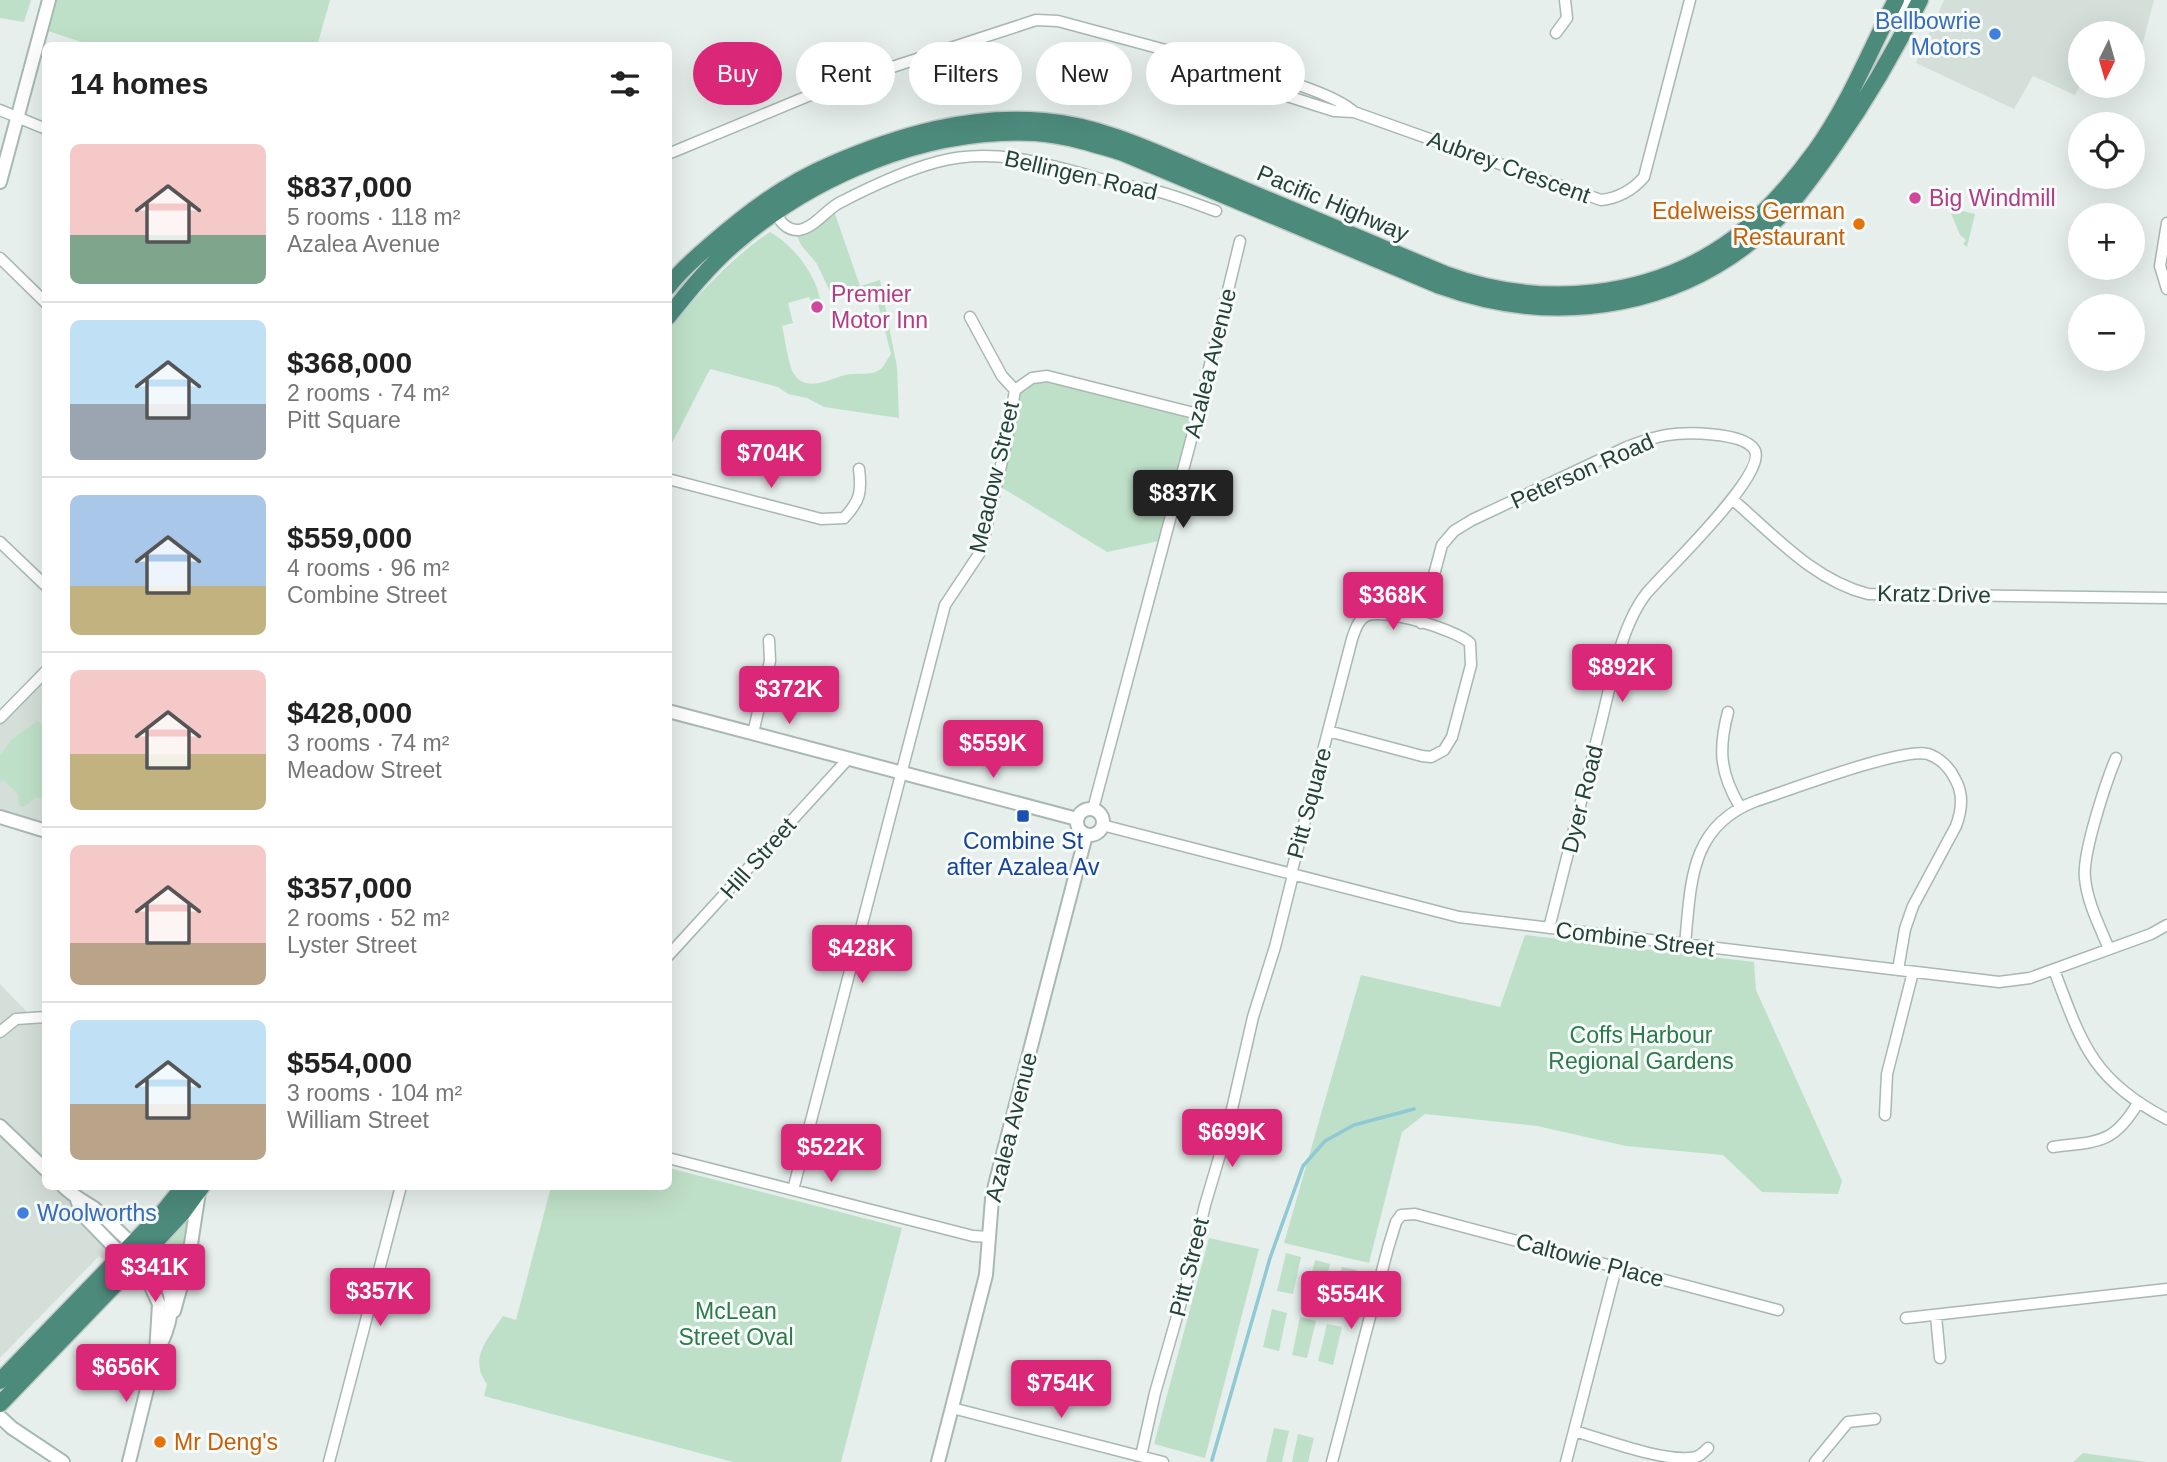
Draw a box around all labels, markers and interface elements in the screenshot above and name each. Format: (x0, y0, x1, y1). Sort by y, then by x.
place label: Bellbowrie Motors (1875, 8, 1981, 60)
north arrow (2068, 21, 2146, 98)
map controls (2068, 21, 2145, 371)
marker: Bellbowrie Motors (1987, 26, 2003, 42)
chip: Buy (693, 42, 782, 105)
chip: Rent (796, 42, 895, 105)
chip: Filters (909, 42, 1022, 105)
chip: New (1036, 42, 1132, 105)
chip: Apartment (1146, 42, 1305, 105)
icon: filters (606, 65, 644, 103)
text: 14 homes (70, 67, 208, 100)
button: locate (2068, 112, 2145, 189)
street label: Aubrey Crescent (1424, 125, 1594, 209)
street label: Bellingen Road (1002, 145, 1160, 205)
street label: Pacific Highway (1253, 159, 1413, 247)
text: $837,000 (287, 170, 412, 203)
icon: home (126, 172, 210, 256)
place label: Big Windmill (1929, 185, 2056, 211)
marker: Big Windmill (1907, 190, 1923, 206)
place label: Edelweiss German Restaurant (1652, 198, 1846, 250)
button: + (2068, 203, 2145, 280)
text: 5 rooms · 118 m² (287, 204, 460, 230)
marker: Edelweiss German Restaurant (1851, 216, 1867, 232)
text: Azalea Avenue (287, 231, 440, 257)
place label: Premier Motor Inn (831, 281, 928, 333)
street label: Azalea Avenue (1179, 286, 1241, 440)
button: − (2068, 294, 2145, 371)
marker: Premier Motor Inn (809, 299, 825, 315)
text: $368,000 (287, 346, 412, 379)
icon: home (126, 348, 210, 432)
text: 2 rooms · 74 m² (287, 380, 449, 406)
street label: Meadow Street (964, 398, 1024, 555)
text: Pitt Square (287, 407, 401, 433)
street label: Peterson Road (1507, 428, 1657, 514)
pin: $704K (722, 430, 820, 490)
text: $704K (737, 440, 805, 466)
pin: $837K (1134, 470, 1232, 530)
text: $837K (1149, 480, 1217, 506)
text: $559,000 (287, 521, 412, 554)
icon: home (126, 523, 210, 607)
text: 4 rooms · 96 m² (287, 555, 449, 581)
pin: $368K (1344, 572, 1442, 632)
street label: Kratz Drive (1877, 580, 1991, 608)
text: Combine Street (287, 582, 447, 608)
text: $368K (1359, 582, 1427, 608)
pin: $892K (1573, 644, 1671, 704)
text: $892K (1588, 654, 1656, 680)
pin: $372K (740, 666, 838, 726)
text: $372K (755, 676, 823, 702)
text: $428,000 (287, 696, 412, 729)
icon: home (126, 698, 210, 782)
pin: $559K (944, 720, 1042, 780)
text: 3 rooms · 74 m² (287, 730, 449, 756)
text: $559K (959, 730, 1027, 756)
street label: Dyer Road (1556, 743, 1608, 855)
street label: Pitt Square (1282, 745, 1336, 861)
text: Meadow Street (287, 757, 442, 783)
marker: Combine St after Azalea Av (1015, 808, 1031, 824)
street label: Hill Street (715, 812, 801, 904)
place label: Combine St after Azalea Av (946, 828, 1100, 880)
text: $357,000 (287, 871, 412, 904)
icon: home (126, 873, 210, 957)
text: 2 rooms · 52 m² (287, 905, 449, 931)
street label: Combine Street (1554, 916, 1716, 962)
pin: $428K (813, 926, 911, 985)
text: Lyster Street (287, 932, 417, 958)
text: $428K (828, 935, 896, 961)
park label: Coffs Harbour Regional Gardens (1548, 1022, 1734, 1074)
text: $554,000 (287, 1046, 412, 1079)
icon: home (126, 1048, 210, 1132)
street label: Azalea Avenue (980, 1050, 1042, 1204)
text: 3 rooms · 104 m² (287, 1080, 462, 1106)
text: William Street (287, 1107, 429, 1133)
pin: $699K (1183, 1110, 1281, 1169)
text: $699K (1198, 1119, 1266, 1145)
pin: $522K (782, 1124, 880, 1184)
text: $522K (797, 1134, 865, 1160)
place label: Woolworths (37, 1200, 157, 1226)
marker: Woolworths (15, 1205, 31, 1221)
street label: Pitt Street (1164, 1214, 1214, 1319)
street label: Caltowie Place (1513, 1228, 1667, 1292)
pin: $341K (106, 1244, 204, 1304)
text: $341K (121, 1254, 189, 1280)
pin: $357K (331, 1268, 429, 1328)
pin: $554K (1302, 1272, 1400, 1331)
text: $357K (346, 1278, 414, 1304)
text: $554K (1317, 1281, 1385, 1307)
park label: McLean Street Oval (678, 1298, 794, 1350)
pin: $656K (77, 1344, 175, 1404)
text: $656K (92, 1354, 160, 1380)
pin: $754K (1012, 1360, 1110, 1420)
text: $754K (1027, 1370, 1095, 1396)
place label: Mr Deng's (174, 1429, 278, 1455)
marker: Mr Deng's (152, 1434, 168, 1450)

